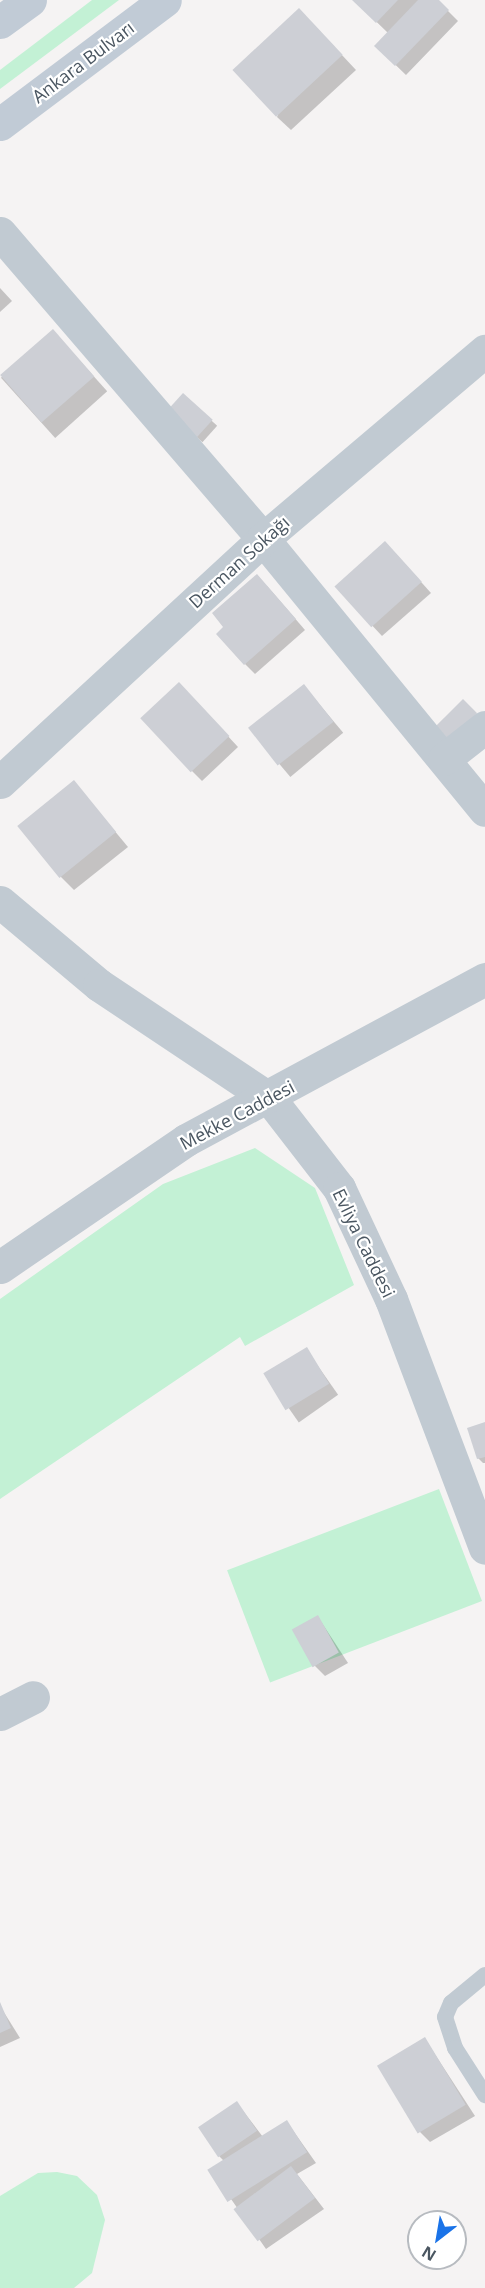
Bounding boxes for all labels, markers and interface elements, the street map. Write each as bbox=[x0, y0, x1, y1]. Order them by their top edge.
street label: Ankara Bulvarı bbox=[28, 17, 138, 107]
street label: Derman Sokağı bbox=[184, 511, 294, 613]
street label: Mekke Caddesi bbox=[176, 1076, 298, 1154]
street label: Evliya Caddesi bbox=[328, 1185, 400, 1301]
north arrow bbox=[407, 2210, 467, 2270]
text: N bbox=[418, 2241, 440, 2266]

